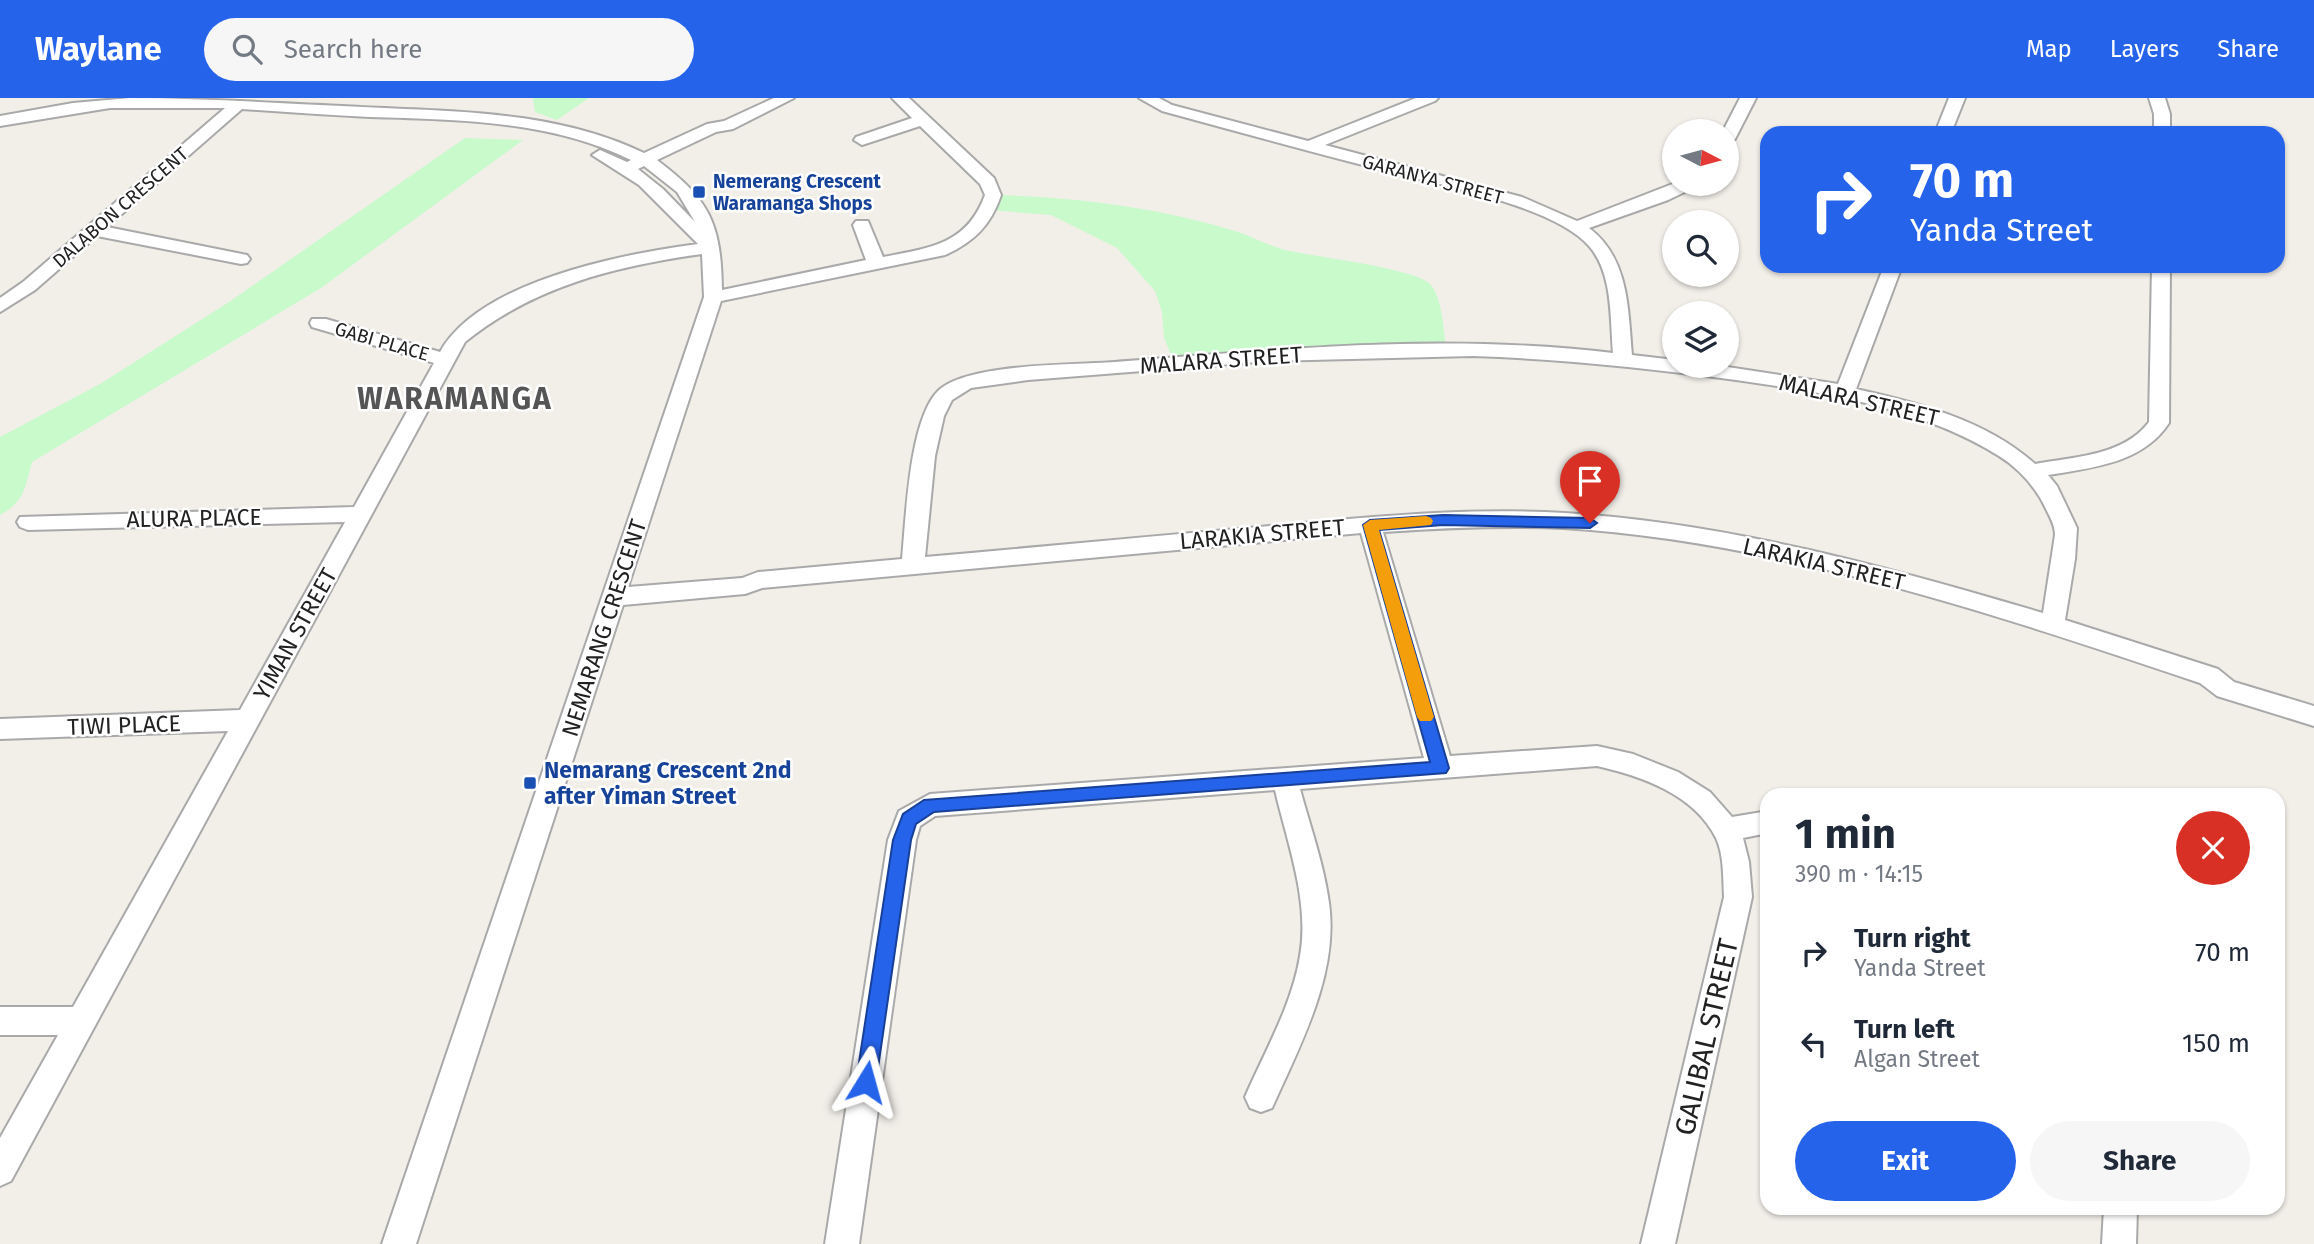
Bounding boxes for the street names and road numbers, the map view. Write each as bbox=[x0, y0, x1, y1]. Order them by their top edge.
street label: DALABON CRESCENT bbox=[48, 142, 193, 273]
street label: GARANYA STREET bbox=[1360, 150, 1506, 209]
street label: GABI PLACE bbox=[332, 317, 432, 366]
street label: MALARA STREET bbox=[1139, 340, 1304, 380]
street label: MALARA STREET bbox=[1776, 368, 1942, 432]
street label: ALURA PLACE bbox=[126, 503, 262, 533]
street label: LARAKIA STREET bbox=[1178, 513, 1346, 555]
street label: NEMARANG CRESCENT bbox=[556, 516, 652, 740]
street label: LARAKIA STREET bbox=[1740, 532, 1908, 596]
street label: YIMAN STREET bbox=[247, 563, 343, 705]
street label: TIWI PLACE bbox=[67, 709, 181, 741]
street label: GALIBAL STREET bbox=[1668, 935, 1745, 1139]

